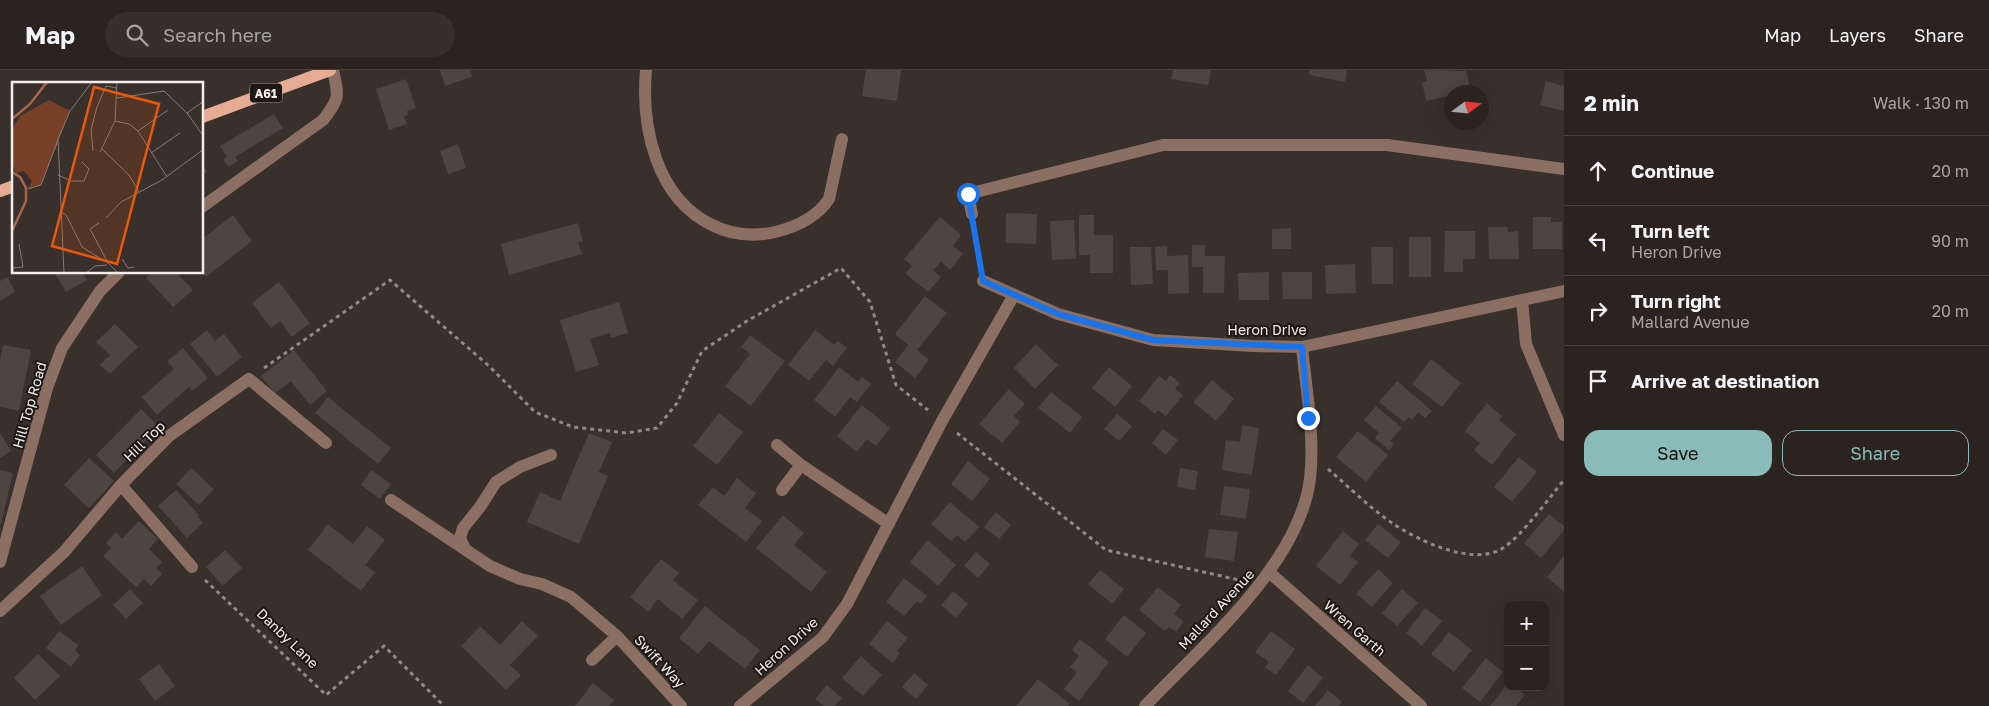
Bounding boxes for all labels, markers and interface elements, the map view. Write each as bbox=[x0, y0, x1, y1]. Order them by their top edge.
search box bbox=[105, 12, 455, 57]
text: Map bbox=[25, 20, 75, 49]
icon: search bbox=[123, 21, 151, 49]
text: Search here bbox=[163, 23, 272, 46]
text: Map bbox=[1764, 24, 1801, 46]
text: Layers bbox=[1829, 24, 1886, 46]
text: Share bbox=[1914, 24, 1964, 46]
inset map bbox=[12, 82, 204, 274]
road number: A61 bbox=[250, 83, 282, 102]
north arrow bbox=[1444, 85, 1489, 130]
text: 2 min bbox=[1584, 90, 1639, 116]
text: Walk · 130 m bbox=[1873, 93, 1969, 113]
icon: ahead bbox=[1584, 157, 1612, 185]
text: Continue bbox=[1631, 159, 1714, 182]
text: 20 m bbox=[1932, 161, 1969, 181]
route start bbox=[957, 183, 980, 206]
text: Turn left bbox=[1631, 219, 1710, 242]
icon: left bbox=[1584, 227, 1612, 255]
text: 90 m bbox=[1931, 231, 1969, 251]
text: Heron Drive bbox=[1631, 242, 1722, 262]
text: Turn right bbox=[1631, 289, 1721, 312]
icon: right bbox=[1584, 297, 1612, 325]
text: 20 m bbox=[1932, 301, 1969, 321]
text: Mallard Avenue bbox=[1631, 312, 1749, 332]
street label: Heron Drive bbox=[1227, 321, 1307, 338]
street label: Hill Top Road bbox=[9, 360, 49, 450]
icon: arrive bbox=[1584, 367, 1612, 395]
text: Arrive at destination bbox=[1631, 369, 1819, 392]
route end bbox=[1297, 407, 1320, 430]
street label: Hill Top bbox=[120, 417, 168, 465]
button: Save bbox=[1584, 430, 1772, 476]
button: Share bbox=[1782, 430, 1969, 476]
street label: Mallard Avenue bbox=[1174, 565, 1258, 653]
street label: Wren Garth bbox=[1321, 597, 1389, 659]
map controls bbox=[1504, 601, 1549, 691]
button: + bbox=[1504, 601, 1549, 646]
street label: Danby Lane bbox=[254, 605, 322, 671]
street label: Heron Drive bbox=[751, 613, 821, 679]
street label: Swift Way bbox=[631, 631, 689, 691]
button: − bbox=[1504, 646, 1549, 691]

